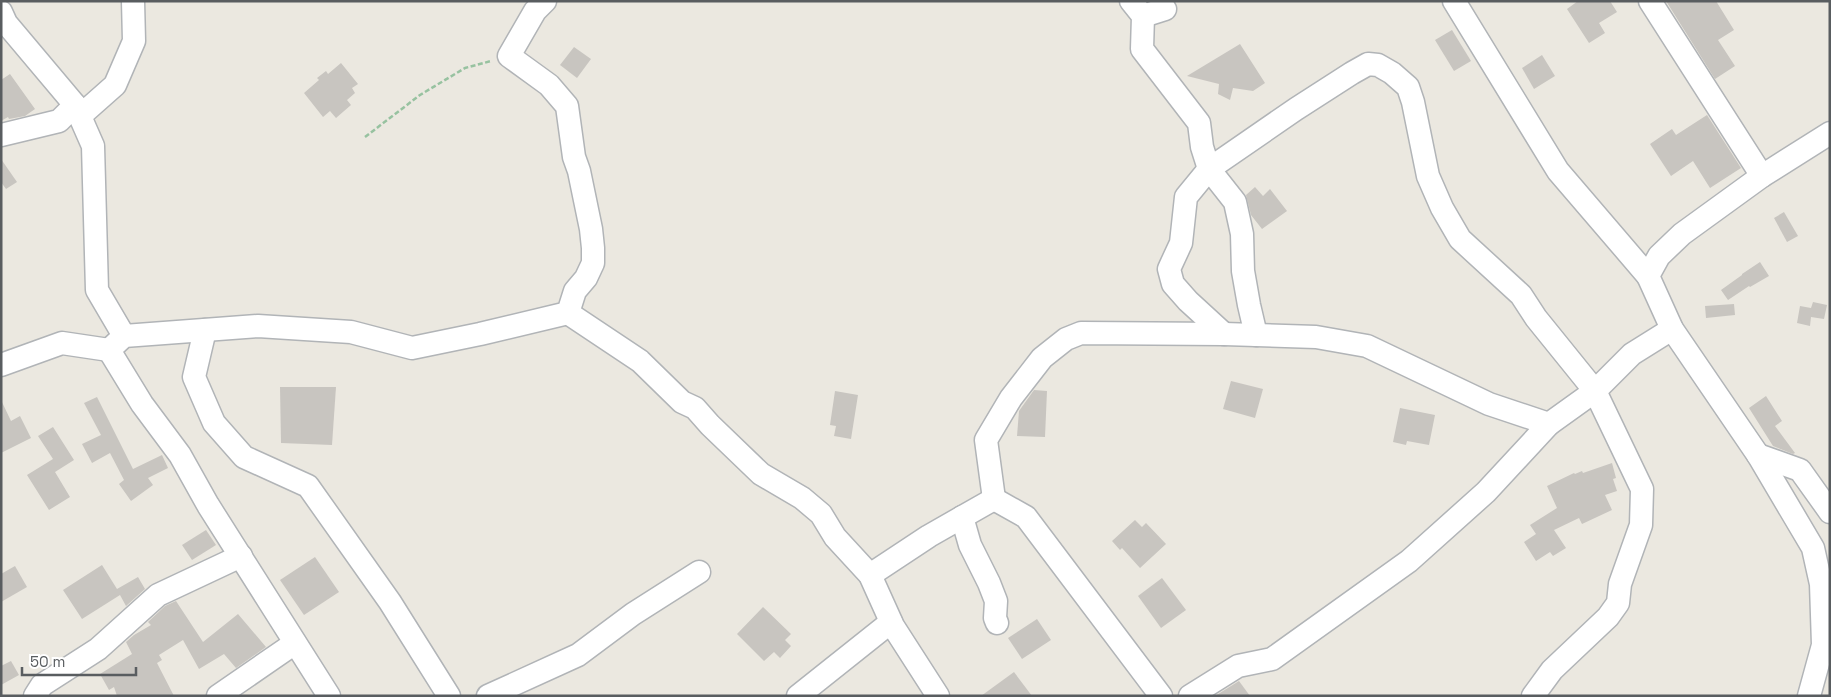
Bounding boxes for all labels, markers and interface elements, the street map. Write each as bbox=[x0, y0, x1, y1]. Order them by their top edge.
scale bar bbox=[22, 644, 136, 676]
text: 50 m bbox=[30, 652, 65, 671]

